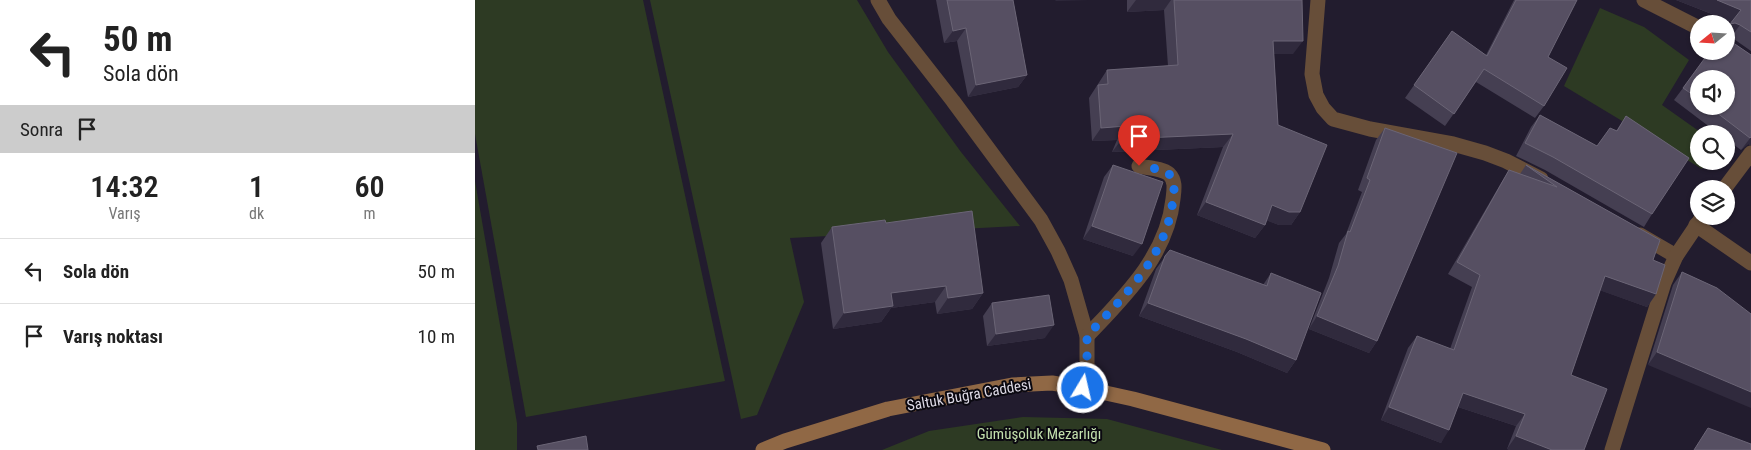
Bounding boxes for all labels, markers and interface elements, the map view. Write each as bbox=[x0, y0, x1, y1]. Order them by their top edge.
north arrow bbox=[1690, 15, 1735, 60]
map controls bbox=[1690, 15, 1735, 225]
text: 50 m bbox=[103, 19, 172, 60]
icon: left bbox=[20, 20, 85, 85]
text: Sola dön bbox=[103, 61, 179, 86]
button: sound bbox=[1690, 70, 1735, 115]
icon: arrive bbox=[73, 115, 101, 143]
pin bbox=[1118, 115, 1160, 166]
text: Sonra bbox=[20, 118, 63, 141]
icon: arrive bbox=[1125, 122, 1153, 150]
button: search bbox=[1690, 125, 1735, 170]
text: 14:32 bbox=[90, 169, 159, 204]
text: 1 bbox=[249, 169, 264, 204]
text: 60 bbox=[354, 169, 385, 204]
button: layers bbox=[1690, 180, 1735, 225]
text: Varış bbox=[108, 204, 141, 223]
text: dk bbox=[249, 204, 264, 223]
text: m bbox=[364, 204, 376, 223]
icon: left bbox=[20, 257, 48, 285]
text: Sola dön bbox=[63, 260, 129, 283]
text: 50 m bbox=[418, 260, 455, 283]
icon: arrive bbox=[20, 322, 48, 350]
text: Varış noktası bbox=[63, 325, 163, 348]
text: 10 m bbox=[418, 325, 455, 348]
position arrow bbox=[1056, 361, 1108, 413]
street label: Saltuk Buğra Caddesi bbox=[905, 375, 1033, 415]
park label: Gümüşoluk Mezarlığı bbox=[977, 425, 1101, 443]

